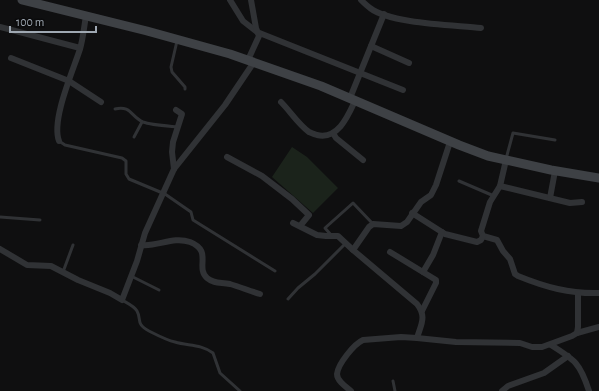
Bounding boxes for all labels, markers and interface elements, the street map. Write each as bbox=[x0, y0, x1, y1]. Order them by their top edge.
scale bar bbox=[10, 8, 96, 34]
text: 100 m bbox=[16, 16, 44, 28]

